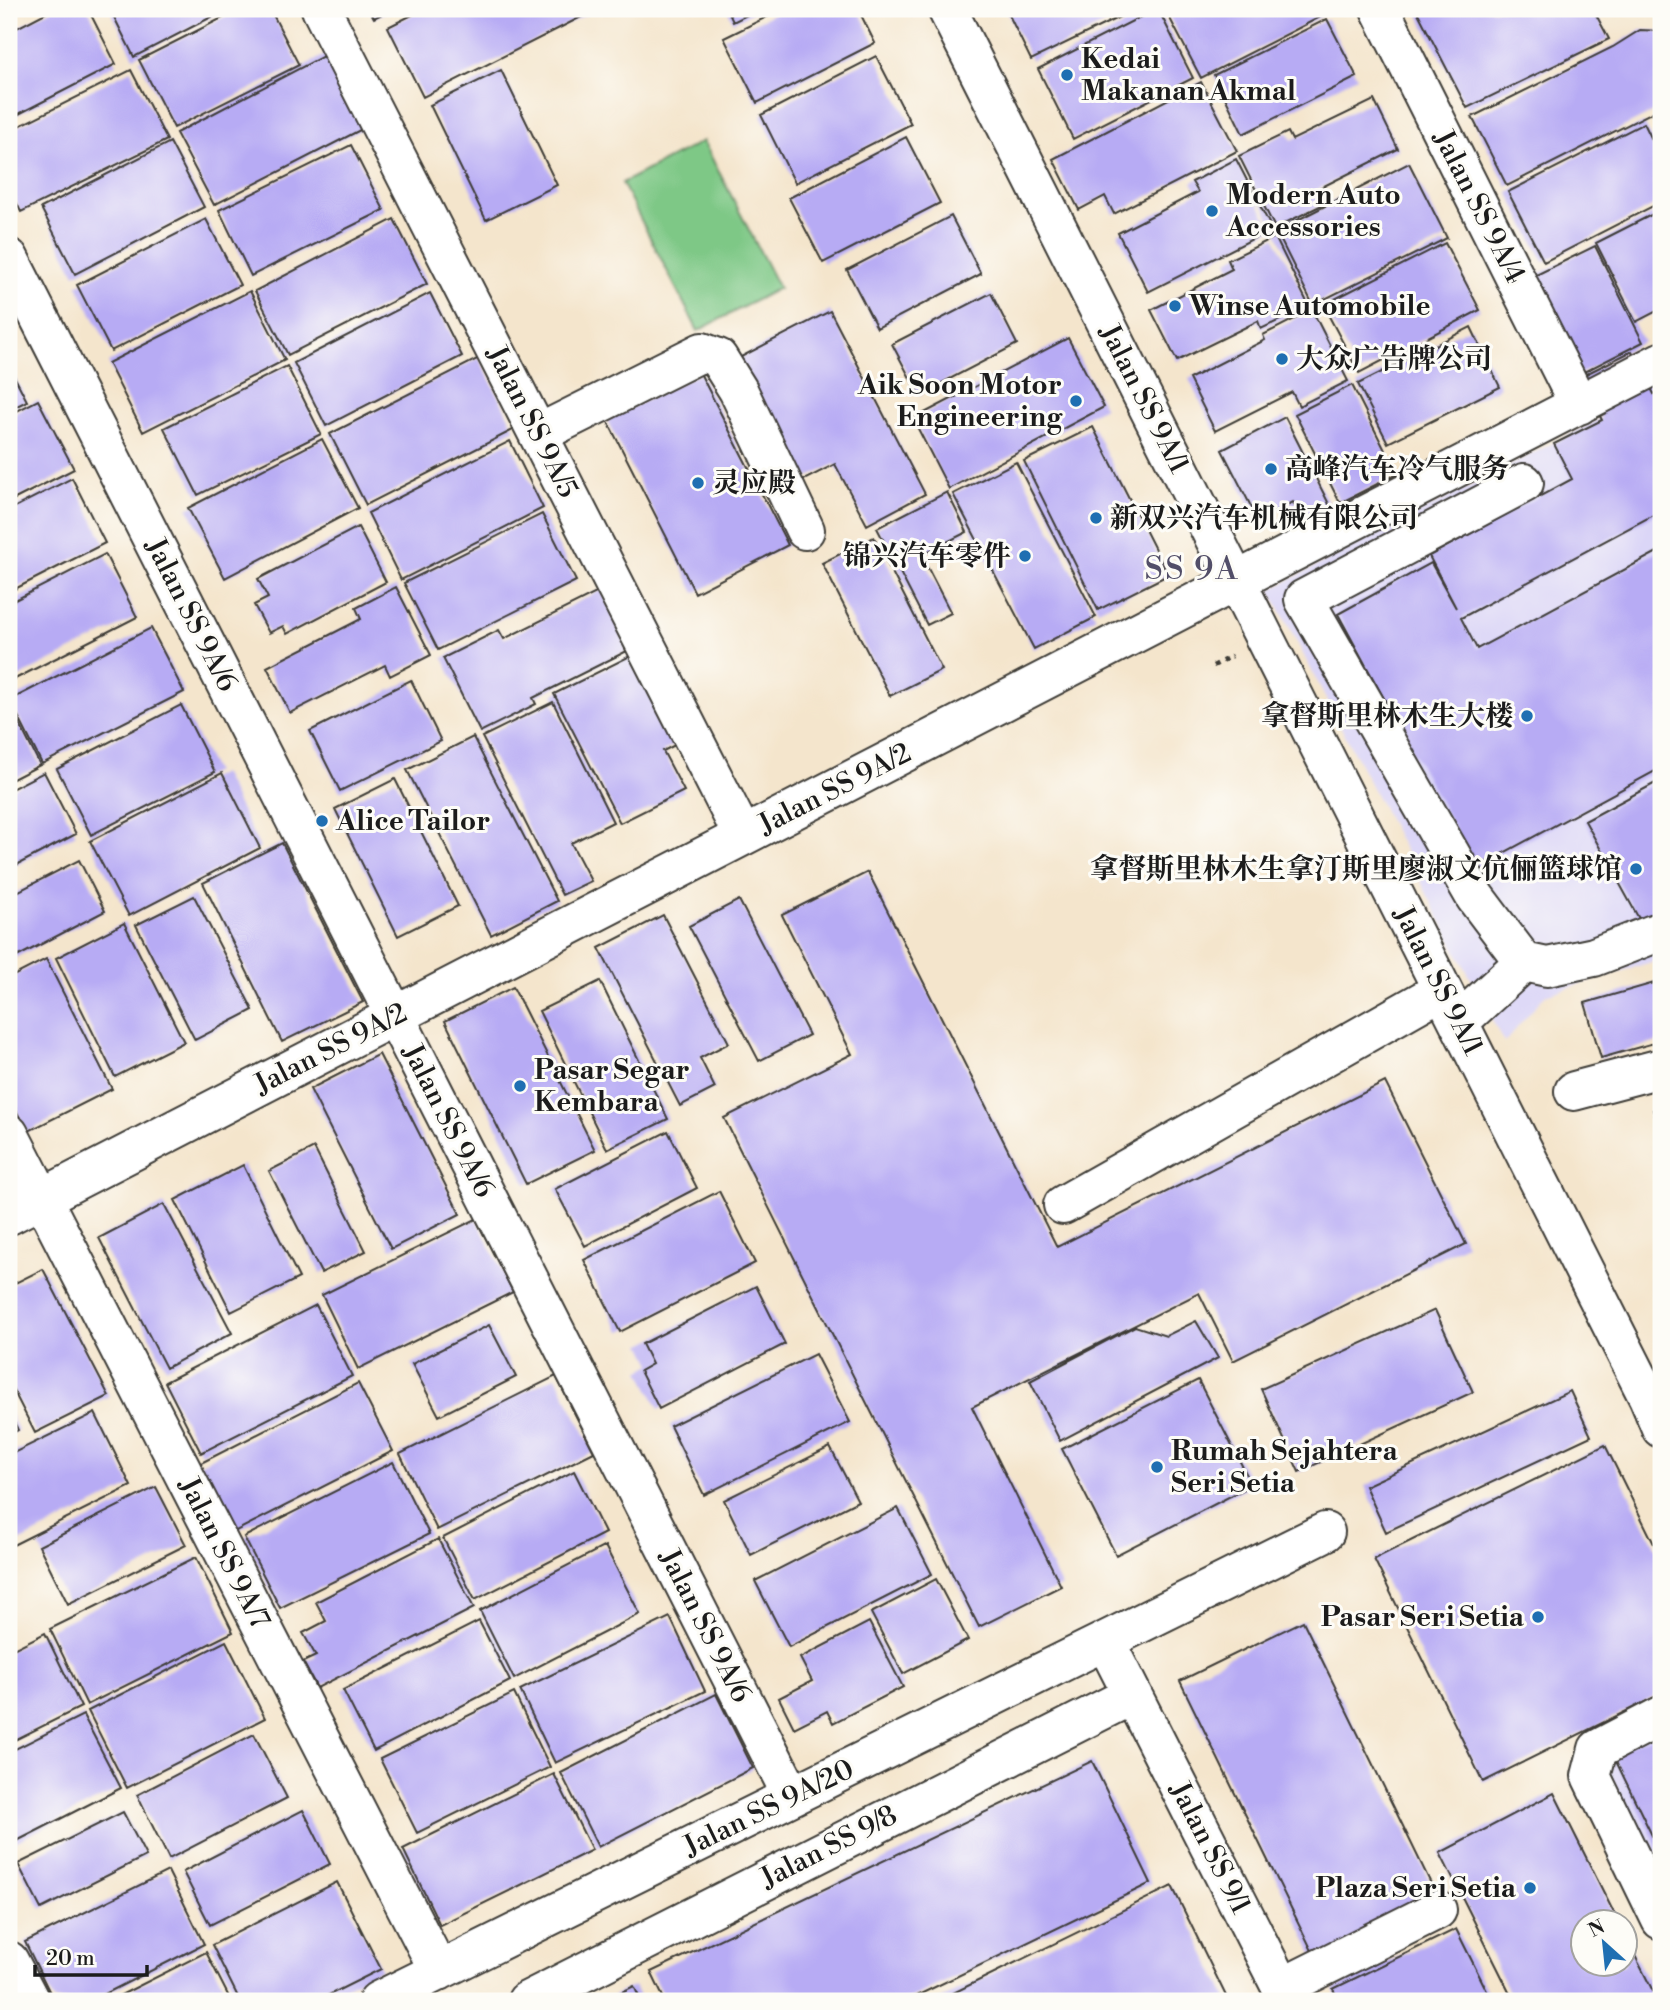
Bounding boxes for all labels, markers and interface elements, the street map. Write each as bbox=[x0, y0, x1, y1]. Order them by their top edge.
place label: Kedai Makanan Akmal bbox=[1081, 42, 1296, 109]
marker: Kedai Makanan Akmal bbox=[1059, 67, 1075, 83]
street label: Jalan SS 9A/4 bbox=[1425, 124, 1533, 289]
place label: Modern Auto Accessories bbox=[1225, 178, 1401, 245]
marker: Modern Auto Accessories bbox=[1204, 203, 1220, 219]
place label: Winse Automobile bbox=[1188, 289, 1431, 324]
marker: Winse Automobile bbox=[1167, 298, 1183, 314]
street label: Jalan SS 9A/1 bbox=[1091, 318, 1197, 479]
street label: Jalan SS 9A/5 bbox=[478, 339, 585, 504]
place label: 大众广告牌公司 bbox=[1296, 342, 1492, 377]
marker: 大众广告牌公司 bbox=[1274, 351, 1290, 367]
place label: Aik Soon Motor Engineering bbox=[857, 368, 1063, 435]
marker: Aik Soon Motor Engineering bbox=[1068, 393, 1084, 409]
place label: 高峰汽车冷气服务 bbox=[1285, 452, 1509, 487]
marker: 高峰汽车冷气服务 bbox=[1263, 461, 1279, 477]
place label: 灵应殿 bbox=[712, 466, 796, 501]
marker: 灵应殿 bbox=[690, 475, 706, 491]
place label: 新双兴汽车机械有限公司 bbox=[1110, 501, 1418, 536]
marker: 新双兴汽车机械有限公司 bbox=[1088, 510, 1104, 526]
street label: Jalan SS 9A/6 bbox=[137, 532, 245, 698]
place label: 锦兴汽车零件 bbox=[843, 539, 1011, 574]
marker: 锦兴汽车零件 bbox=[1017, 548, 1033, 564]
district label: SS 9A bbox=[1145, 549, 1239, 589]
place label: 拿督斯里林木生大楼 bbox=[1261, 699, 1513, 734]
marker: 拿督斯里林木生大楼 bbox=[1519, 708, 1535, 724]
street label: Jalan SS 9A/2 bbox=[752, 736, 917, 843]
place label: Alice Tailor bbox=[335, 804, 490, 839]
marker: Alice Tailor bbox=[314, 813, 330, 829]
place label: 拿督斯里林木生拿汀斯里廖淑文伉俪篮球馆 bbox=[1090, 852, 1622, 887]
marker: 拿督斯里林木生拿汀斯里廖淑文伉俪篮球馆 bbox=[1628, 861, 1644, 877]
street label: Jalan SS 9A/1 bbox=[1385, 900, 1491, 1061]
street label: Jalan SS 9A/2 bbox=[248, 996, 413, 1103]
street label: Jalan SS 9A/6 bbox=[394, 1038, 502, 1204]
place label: Pasar Segar Kembara bbox=[534, 1053, 690, 1120]
marker: Pasar Segar Kembara bbox=[512, 1078, 528, 1094]
place label: Rumah Sejahtera Seri Setia bbox=[1171, 1434, 1399, 1501]
marker: Rumah Sejahtera Seri Setia bbox=[1149, 1459, 1165, 1475]
street label: Jalan SS 9A/7 bbox=[171, 1471, 277, 1634]
street label: Jalan SS 9A/6 bbox=[651, 1543, 759, 1709]
place label: Pasar Seri Setia bbox=[1321, 1600, 1525, 1635]
marker: Pasar Seri Setia bbox=[1530, 1609, 1546, 1625]
street label: Jalan SS 9A/20 bbox=[677, 1752, 860, 1865]
street label: Jalan SS 9/1 bbox=[1161, 1775, 1258, 1920]
street label: Jalan SS 9/8 bbox=[754, 1798, 903, 1897]
place label: Plaza Seri Setia bbox=[1315, 1871, 1517, 1906]
marker: Plaza Seri Setia bbox=[1522, 1880, 1538, 1896]
north arrow bbox=[1568, 1909, 1638, 1979]
text: N bbox=[1585, 1915, 1609, 1943]
scale bar bbox=[35, 1933, 147, 1977]
text: 20 m bbox=[46, 1946, 95, 1972]

